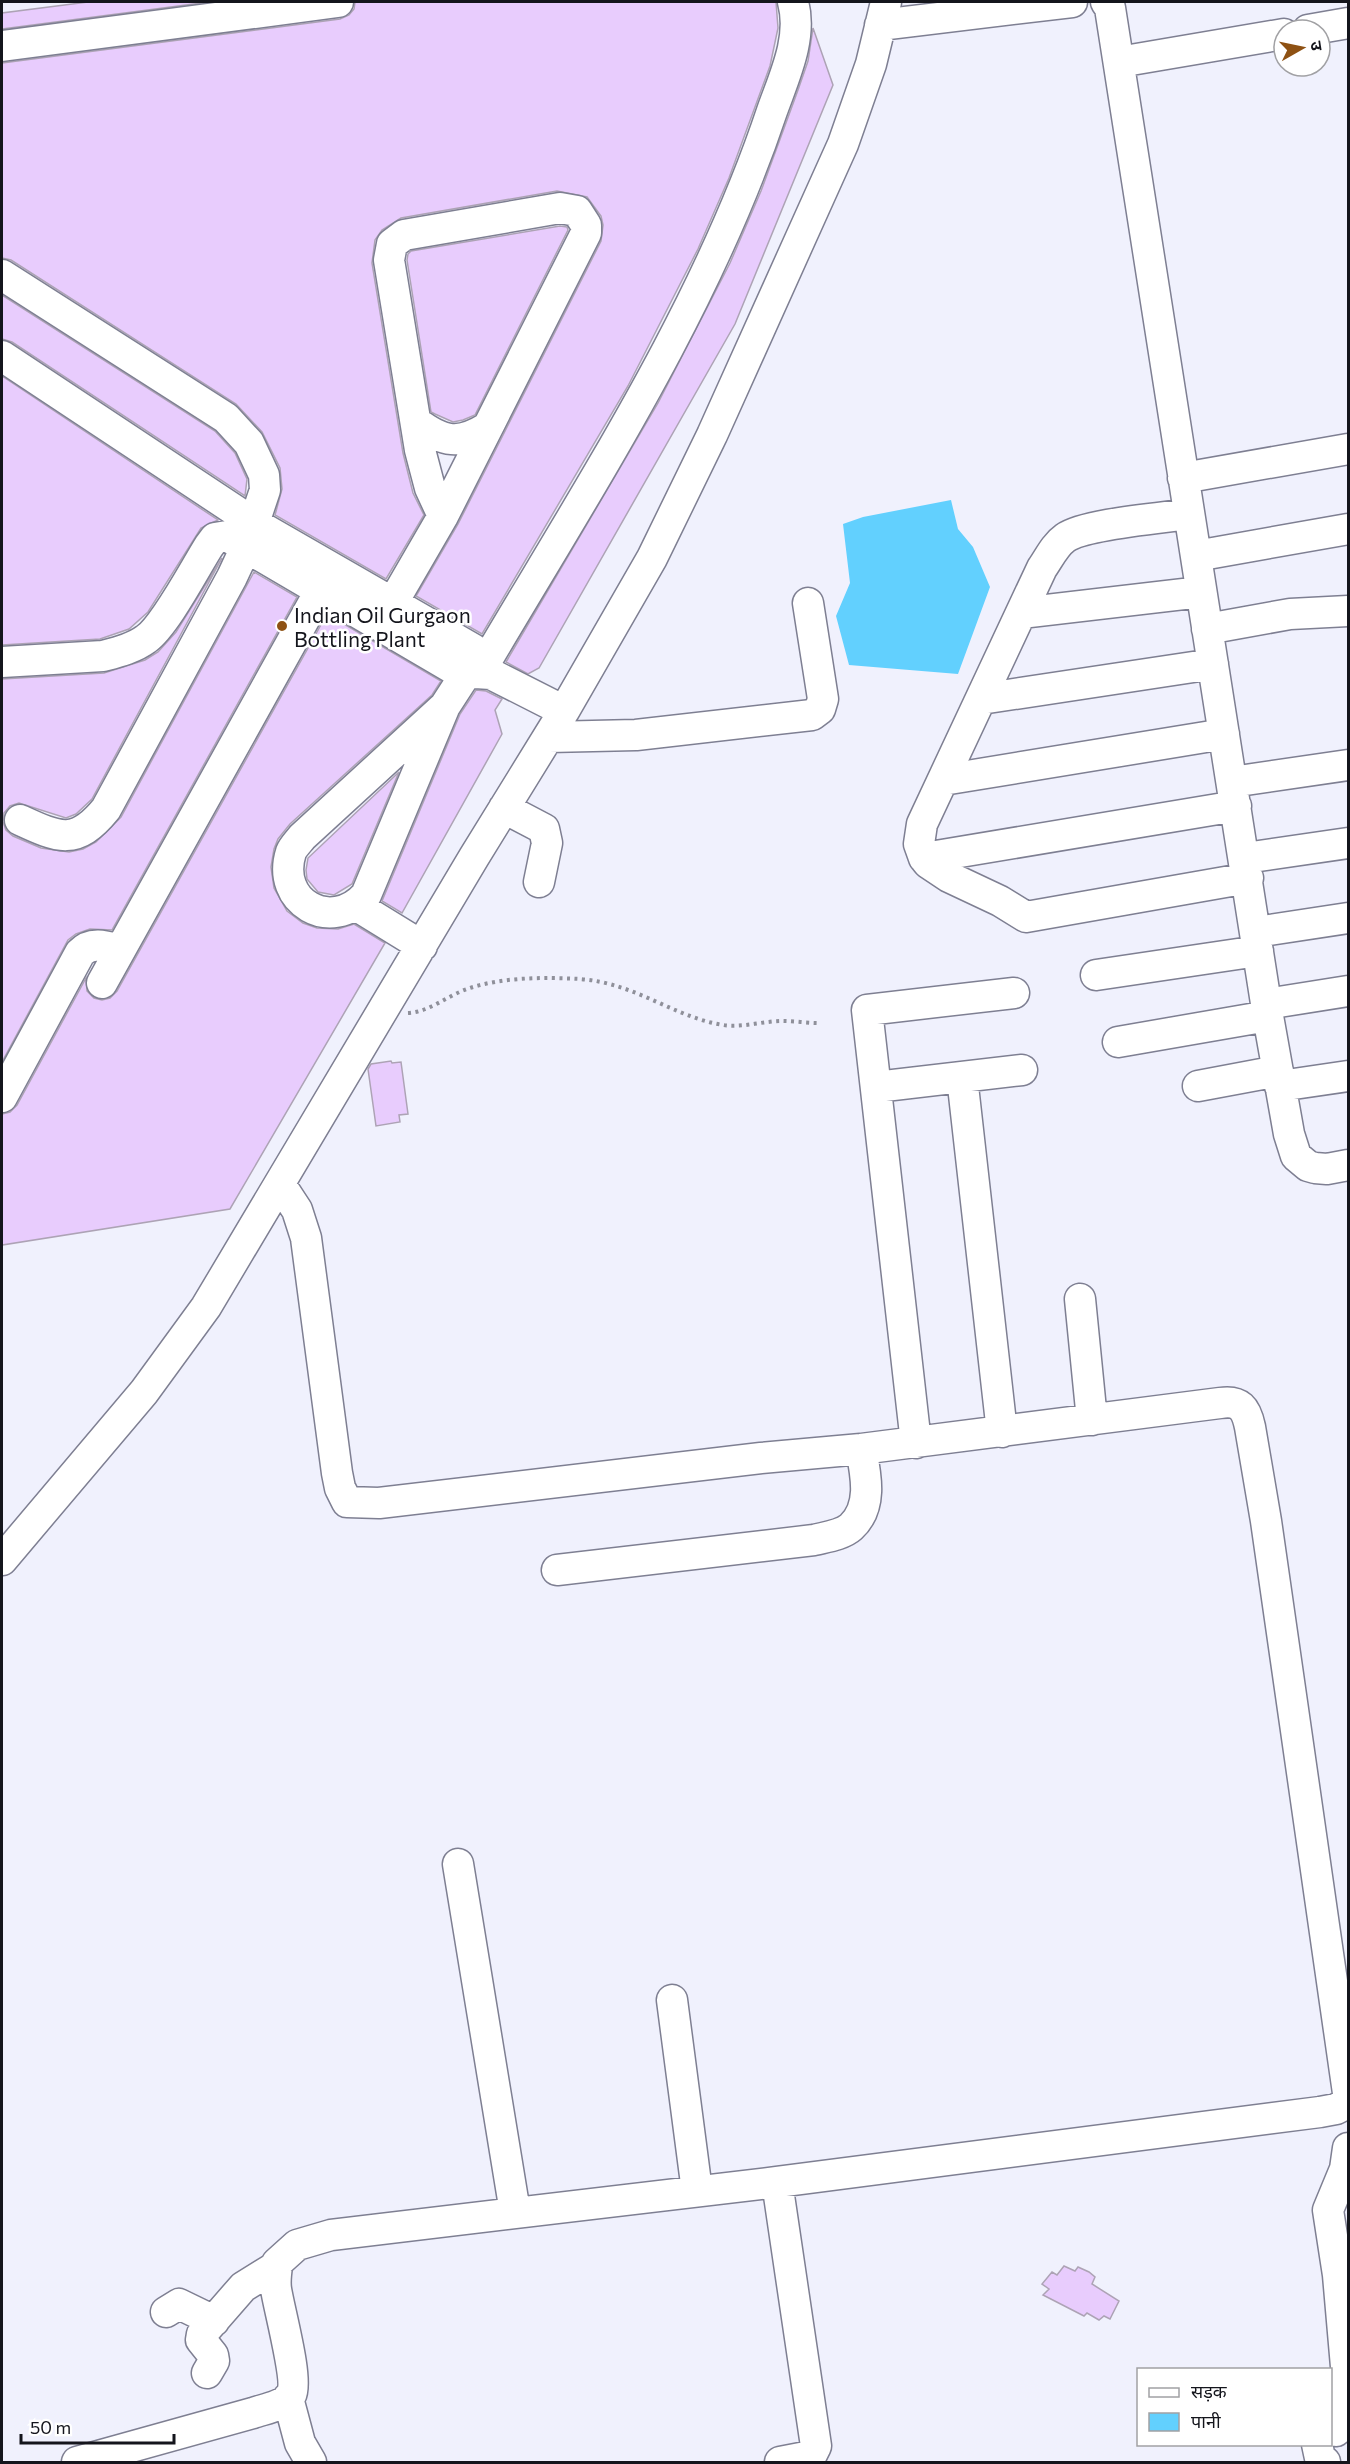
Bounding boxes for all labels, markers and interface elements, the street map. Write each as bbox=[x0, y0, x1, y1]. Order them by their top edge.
north arrow bbox=[1272, 18, 1332, 78]
text: उ bbox=[1307, 39, 1328, 52]
place label: Indian Oil Gurgaon Bottling Plant bbox=[294, 602, 471, 651]
marker: Indian Oil Gurgaon Bottling Plant bbox=[275, 619, 289, 633]
legend bbox=[1137, 2368, 1332, 2446]
text: सड़क bbox=[1191, 2380, 1228, 2402]
scale bar bbox=[21, 2407, 174, 2445]
text: पानी bbox=[1191, 2410, 1221, 2432]
text: 50 m bbox=[30, 2416, 71, 2438]

